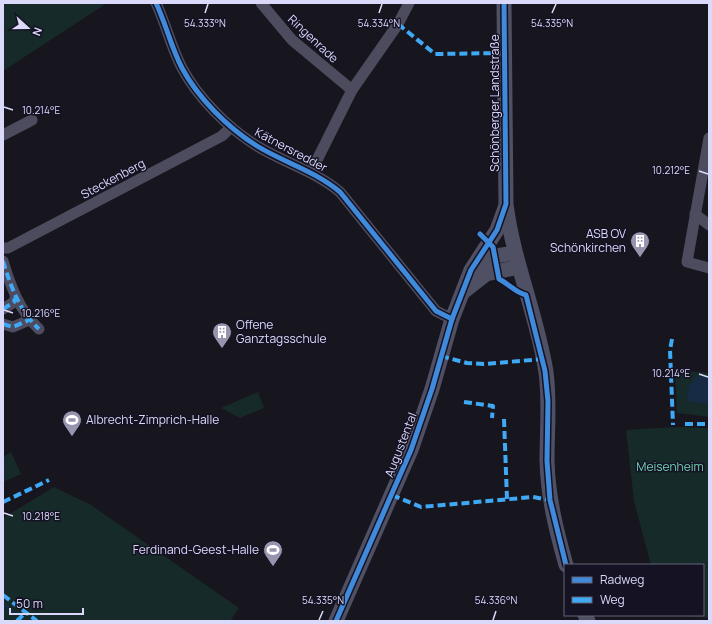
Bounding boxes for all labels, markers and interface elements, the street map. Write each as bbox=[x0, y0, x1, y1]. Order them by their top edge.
north arrow bbox=[8, 8, 48, 48]
street label: Ringenrade bbox=[284, 11, 342, 66]
text: 54.333°N bbox=[184, 16, 226, 30]
text: 54.334°N bbox=[358, 16, 400, 30]
text: 54.335°N bbox=[531, 16, 573, 30]
text: N bbox=[29, 25, 46, 38]
street label: Schönberger Landstraße bbox=[486, 34, 503, 172]
text: 10.214°E bbox=[22, 103, 60, 117]
street label: Kätnersredder bbox=[252, 123, 331, 176]
street label: Steckenberg bbox=[78, 154, 148, 203]
text: 10.212°E bbox=[652, 163, 690, 177]
place label: ASB OV Schönkirchen bbox=[550, 225, 627, 256]
building icon: ASB OV Schönkirchen bbox=[629, 230, 651, 258]
text: 10.216°E bbox=[22, 306, 61, 320]
place label: Offene Ganztagsschule bbox=[236, 316, 327, 347]
building icon: Offene Ganztagsschule bbox=[211, 321, 233, 349]
text: 10.214°E bbox=[652, 366, 690, 380]
sports icon: Albrecht-Zimprich-Halle bbox=[61, 409, 83, 437]
street label: Augustental bbox=[380, 410, 421, 480]
place label: Albrecht-Zimprich-Halle bbox=[86, 411, 219, 428]
park label: Meisenheim bbox=[636, 458, 704, 475]
text: 10.218°E bbox=[22, 509, 60, 523]
sports icon: Ferdinand-Geest-Halle bbox=[262, 539, 284, 567]
place label: Ferdinand-Geest-Halle bbox=[133, 541, 259, 558]
legend bbox=[564, 564, 704, 616]
text: Radweg bbox=[600, 571, 644, 588]
scale bar bbox=[10, 590, 83, 616]
text: Weg bbox=[600, 591, 625, 608]
text: 54.335°N bbox=[302, 593, 344, 607]
text: 54.336°N bbox=[475, 593, 517, 607]
text: 50 m bbox=[16, 595, 43, 612]

